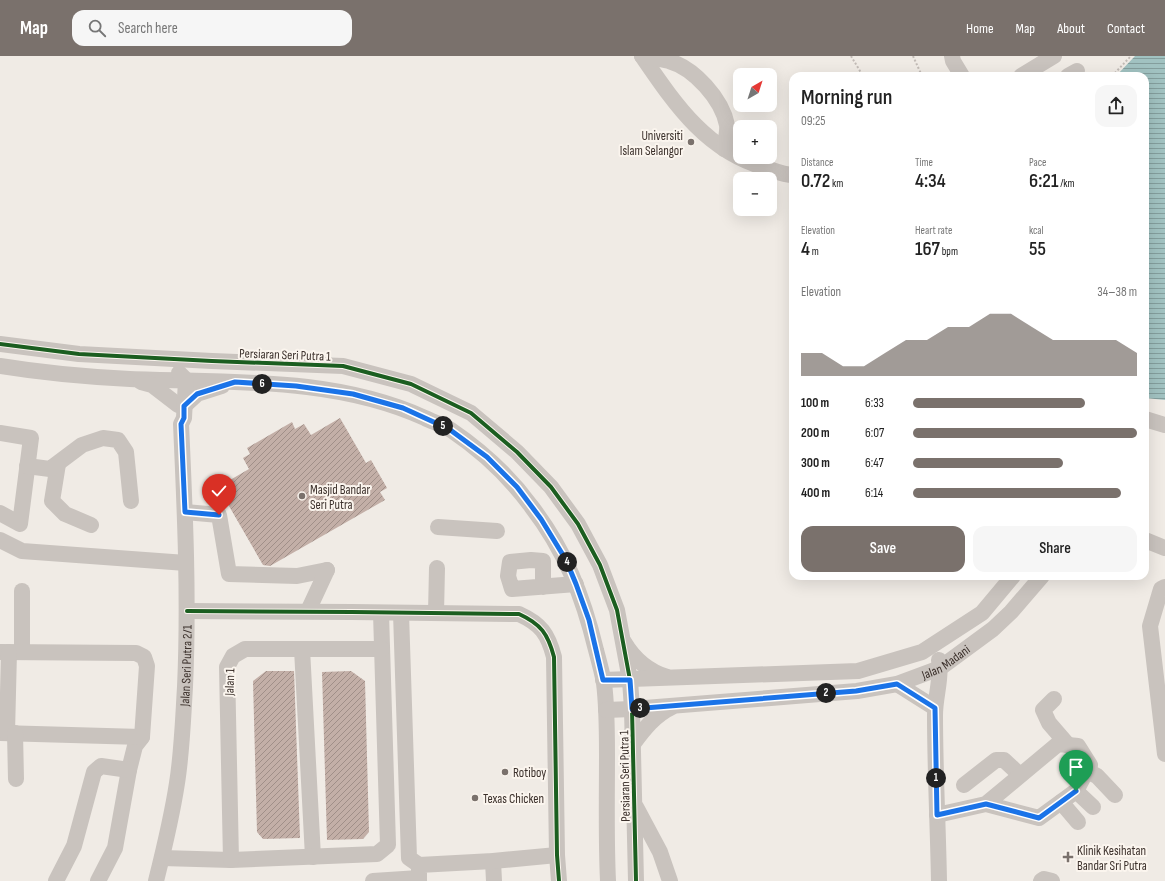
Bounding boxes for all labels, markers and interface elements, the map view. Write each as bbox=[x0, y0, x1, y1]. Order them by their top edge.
search box bbox=[72, 10, 352, 46]
text: Map bbox=[20, 17, 48, 40]
icon: search bbox=[86, 17, 108, 39]
text: Search here bbox=[118, 19, 178, 38]
text: Home bbox=[966, 20, 994, 37]
text: Map bbox=[1016, 20, 1035, 37]
text: About bbox=[1057, 20, 1085, 37]
text: Contact bbox=[1107, 20, 1145, 37]
north arrow bbox=[733, 68, 777, 112]
map controls bbox=[733, 68, 777, 216]
text: Morning run bbox=[801, 84, 892, 111]
button: share bbox=[1095, 85, 1137, 127]
text: 09:25 bbox=[801, 113, 826, 129]
button: + bbox=[733, 120, 777, 164]
place label: Universiti Islam Selangor bbox=[620, 128, 683, 159]
marker: Universiti Islam Selangor bbox=[686, 137, 696, 147]
text: Distance bbox=[801, 156, 833, 169]
text: Time bbox=[915, 156, 933, 169]
text: Pace bbox=[1029, 156, 1047, 169]
text: 0.72 bbox=[801, 169, 830, 193]
text: 4:34 bbox=[915, 169, 946, 193]
text: 6:21 bbox=[1029, 169, 1058, 193]
button: − bbox=[733, 172, 777, 216]
text: km bbox=[830, 177, 843, 190]
text: /km bbox=[1058, 177, 1074, 190]
text: Elevation bbox=[801, 224, 835, 237]
text: Heart rate bbox=[915, 224, 953, 237]
text: kcal bbox=[1029, 224, 1044, 237]
text: 4 bbox=[801, 237, 810, 261]
text: 167 bbox=[915, 237, 940, 261]
text: 55 bbox=[1029, 237, 1046, 261]
text: m bbox=[810, 245, 819, 258]
text: bpm bbox=[940, 245, 958, 258]
text: Elevation bbox=[801, 284, 841, 300]
text: 34–38 m bbox=[1097, 284, 1137, 300]
street label: Persiaran Seri Putra 1 bbox=[239, 345, 331, 365]
pin: 6 bbox=[252, 374, 272, 394]
text: 6 bbox=[259, 377, 265, 390]
text: 100 m bbox=[801, 395, 829, 411]
text: 6:33 bbox=[865, 395, 884, 411]
pin: 5 bbox=[433, 416, 453, 436]
text: 5 bbox=[441, 419, 445, 432]
text: 200 m bbox=[801, 425, 830, 441]
text: 6:07 bbox=[865, 425, 884, 441]
text: 300 m bbox=[801, 455, 830, 471]
text: 6:47 bbox=[865, 455, 884, 471]
pin bbox=[202, 474, 236, 515]
icon: check bbox=[208, 480, 230, 502]
place label: Masjid Bandar Seri Putra bbox=[310, 482, 370, 513]
text: 400 m bbox=[801, 485, 830, 501]
text: 6:14 bbox=[865, 485, 883, 501]
marker: Masjid Bandar Seri Putra bbox=[297, 491, 307, 501]
button: Save bbox=[801, 526, 965, 572]
button: Share bbox=[973, 526, 1137, 572]
pin: 4 bbox=[557, 552, 577, 572]
text: 4 bbox=[564, 555, 570, 568]
street label: Jalan Seri Putra 2/1 bbox=[177, 624, 196, 708]
street label: Jalan Madani bbox=[919, 642, 973, 683]
street label: Jalan 1 bbox=[221, 668, 238, 697]
pin: 2 bbox=[816, 683, 836, 703]
text: 2 bbox=[824, 686, 828, 699]
pin: 3 bbox=[630, 698, 650, 718]
text: 3 bbox=[638, 701, 642, 714]
street label: Persiaran Seri Putra 1 bbox=[616, 730, 634, 822]
pin bbox=[1059, 750, 1093, 791]
icon: arrive bbox=[1065, 756, 1087, 778]
place label: Rotiboy bbox=[513, 765, 546, 781]
marker: Rotiboy bbox=[500, 767, 510, 777]
pin: 1 bbox=[926, 768, 946, 788]
text: 1 bbox=[934, 771, 938, 784]
place label: Texas Chicken bbox=[483, 791, 544, 807]
marker: Texas Chicken bbox=[470, 793, 480, 803]
place label: Klinik Kesihatan Bandar Sri Putra bbox=[1077, 843, 1147, 874]
marker: Klinik Kesihatan Bandar Sri Putra bbox=[1062, 851, 1074, 863]

